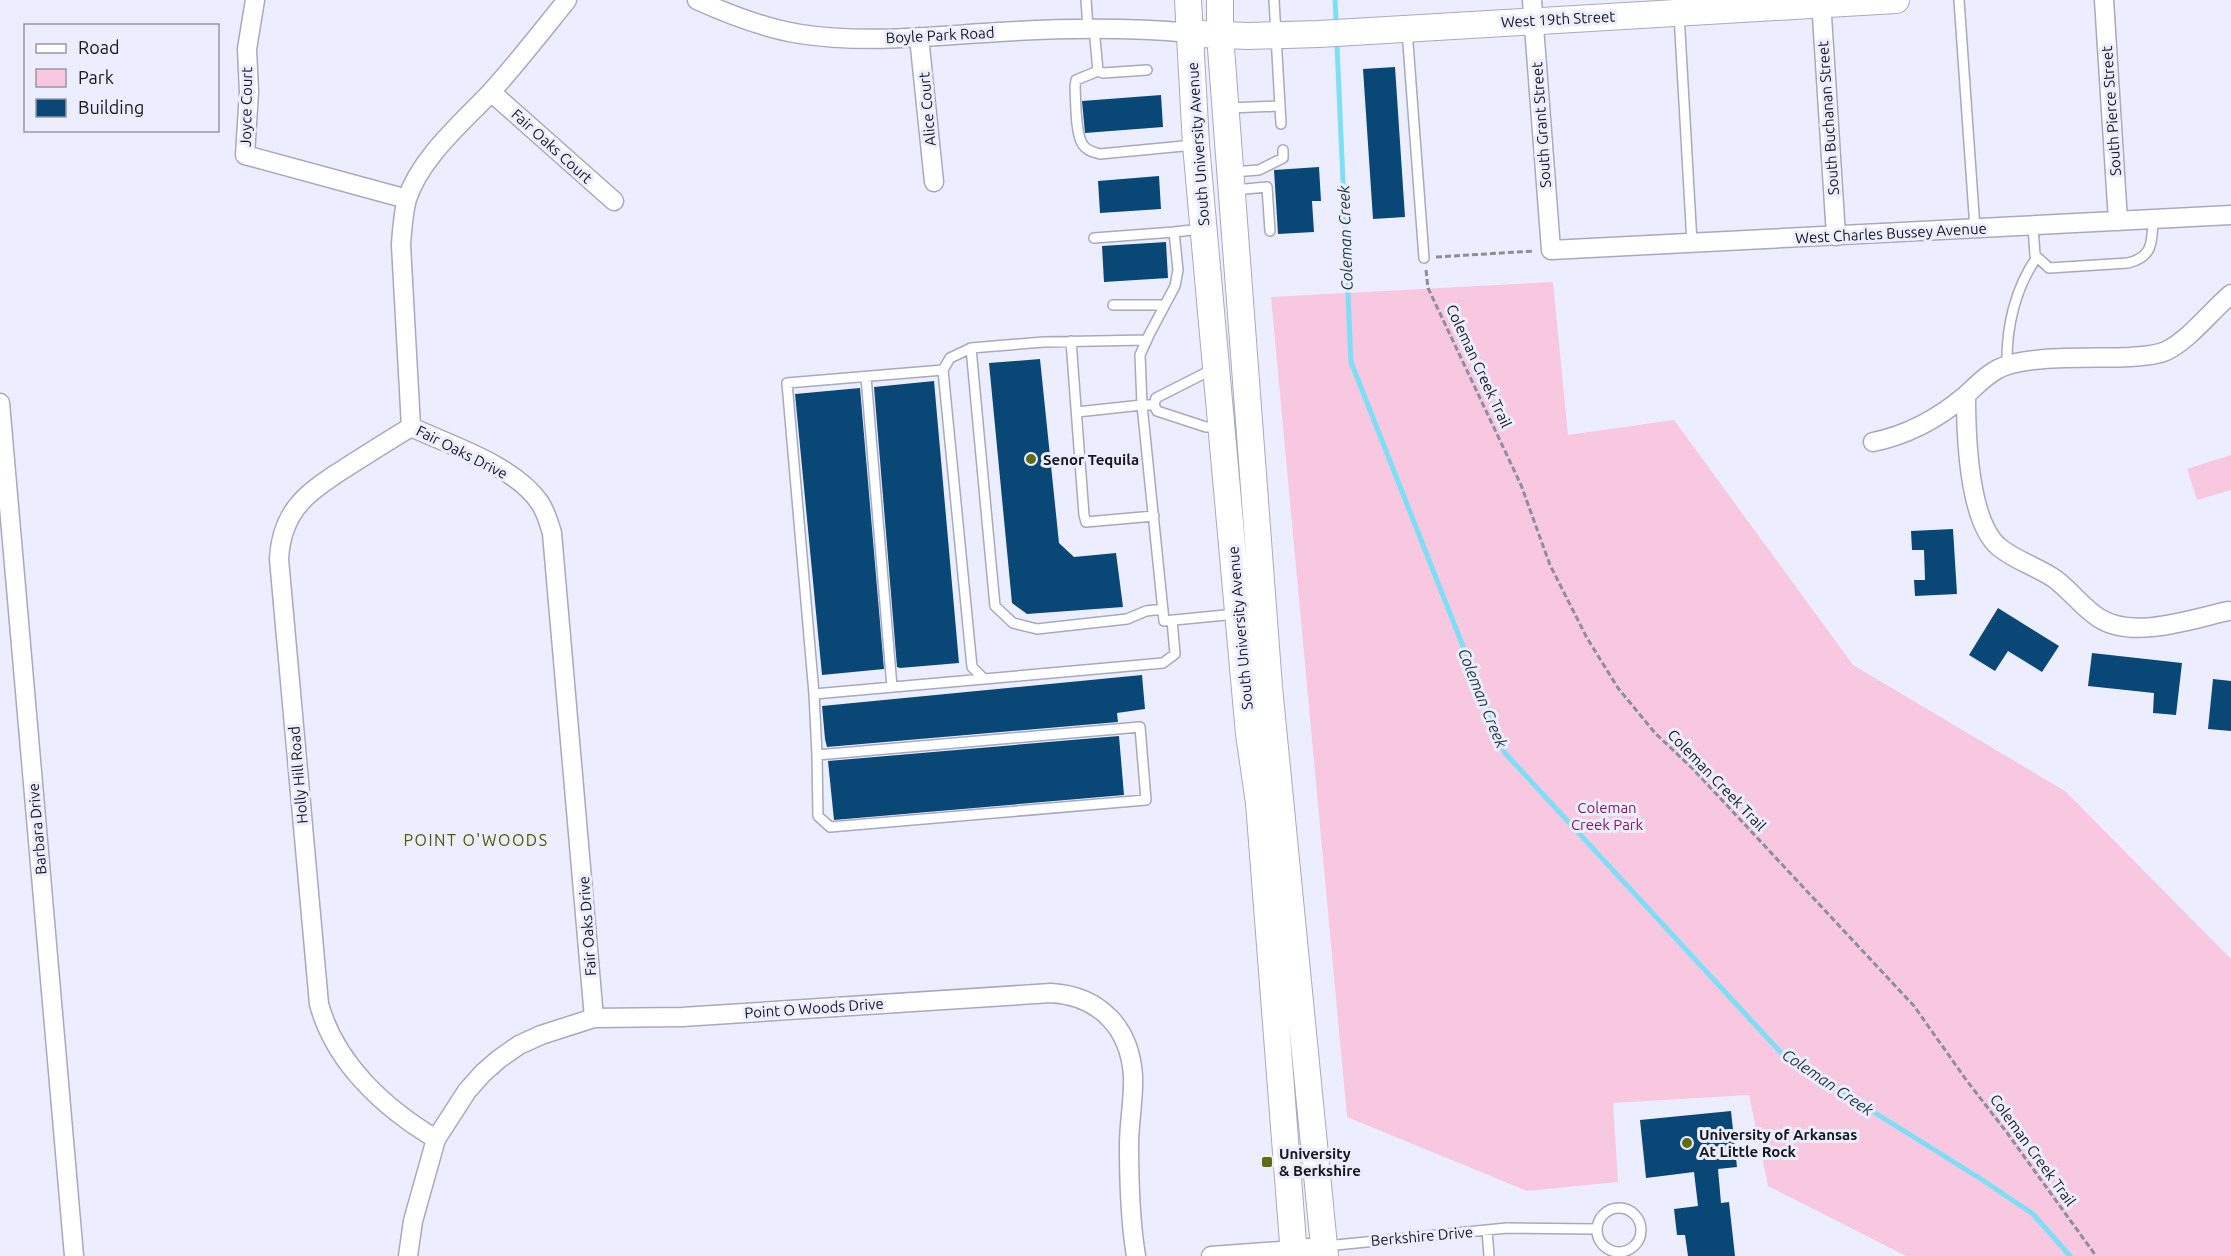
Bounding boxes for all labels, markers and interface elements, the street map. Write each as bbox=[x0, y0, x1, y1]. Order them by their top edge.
street label: West 19th Street bbox=[1500, 8, 1616, 30]
legend bbox=[24, 24, 219, 132]
street label: Boyle Park Road bbox=[885, 24, 995, 46]
text: Road bbox=[78, 37, 120, 57]
street label: South Buchanan Street bbox=[1814, 40, 1842, 196]
street label: South Pierce Street bbox=[2098, 45, 2124, 177]
street label: South Grant Street bbox=[1528, 61, 1554, 189]
street label: South University Avenue bbox=[1184, 62, 1212, 226]
text: Park bbox=[78, 67, 114, 87]
street label: Joyce Court bbox=[237, 67, 255, 147]
street label: Alice Court bbox=[915, 71, 939, 147]
text: Building bbox=[78, 97, 144, 117]
street label: Fair Oaks Court bbox=[508, 105, 596, 187]
water label: Coleman Creek bbox=[1334, 184, 1356, 291]
street label: West Charles Bussey Avenue bbox=[1795, 219, 1987, 247]
street label: Coleman Creek Trail bbox=[1443, 302, 1515, 430]
street label: Fair Oaks Drive bbox=[414, 422, 510, 482]
place label: Senor Tequila bbox=[1043, 451, 1139, 468]
marker: Senor Tequila bbox=[1024, 452, 1038, 466]
street label: South University Avenue bbox=[1224, 546, 1256, 710]
water label: Coleman Creek bbox=[1455, 646, 1511, 751]
street label: Holly Hill Road bbox=[285, 726, 311, 824]
street label: Coleman Creek Trail bbox=[1664, 726, 1770, 834]
street label: Barbara Drive bbox=[25, 783, 49, 875]
park label: Coleman Creek Park bbox=[1571, 799, 1644, 833]
district label: POINT O'WOODS bbox=[403, 831, 549, 849]
street label: Fair Oaks Drive bbox=[575, 875, 599, 977]
street label: Point O Woods Drive bbox=[744, 995, 884, 1021]
water label: Coleman Creek bbox=[1779, 1045, 1877, 1119]
street label: Coleman Creek Trail bbox=[1987, 1091, 2079, 1209]
place label: University of Arkansas At Little Rock bbox=[1699, 1126, 1857, 1160]
marker: University of Arkansas At Little Rock bbox=[1680, 1136, 1694, 1150]
place label: University & Berkshire bbox=[1279, 1145, 1361, 1179]
marker: University & Berkshire bbox=[1260, 1155, 1274, 1169]
street label: Berkshire Drive bbox=[1370, 1223, 1474, 1249]

